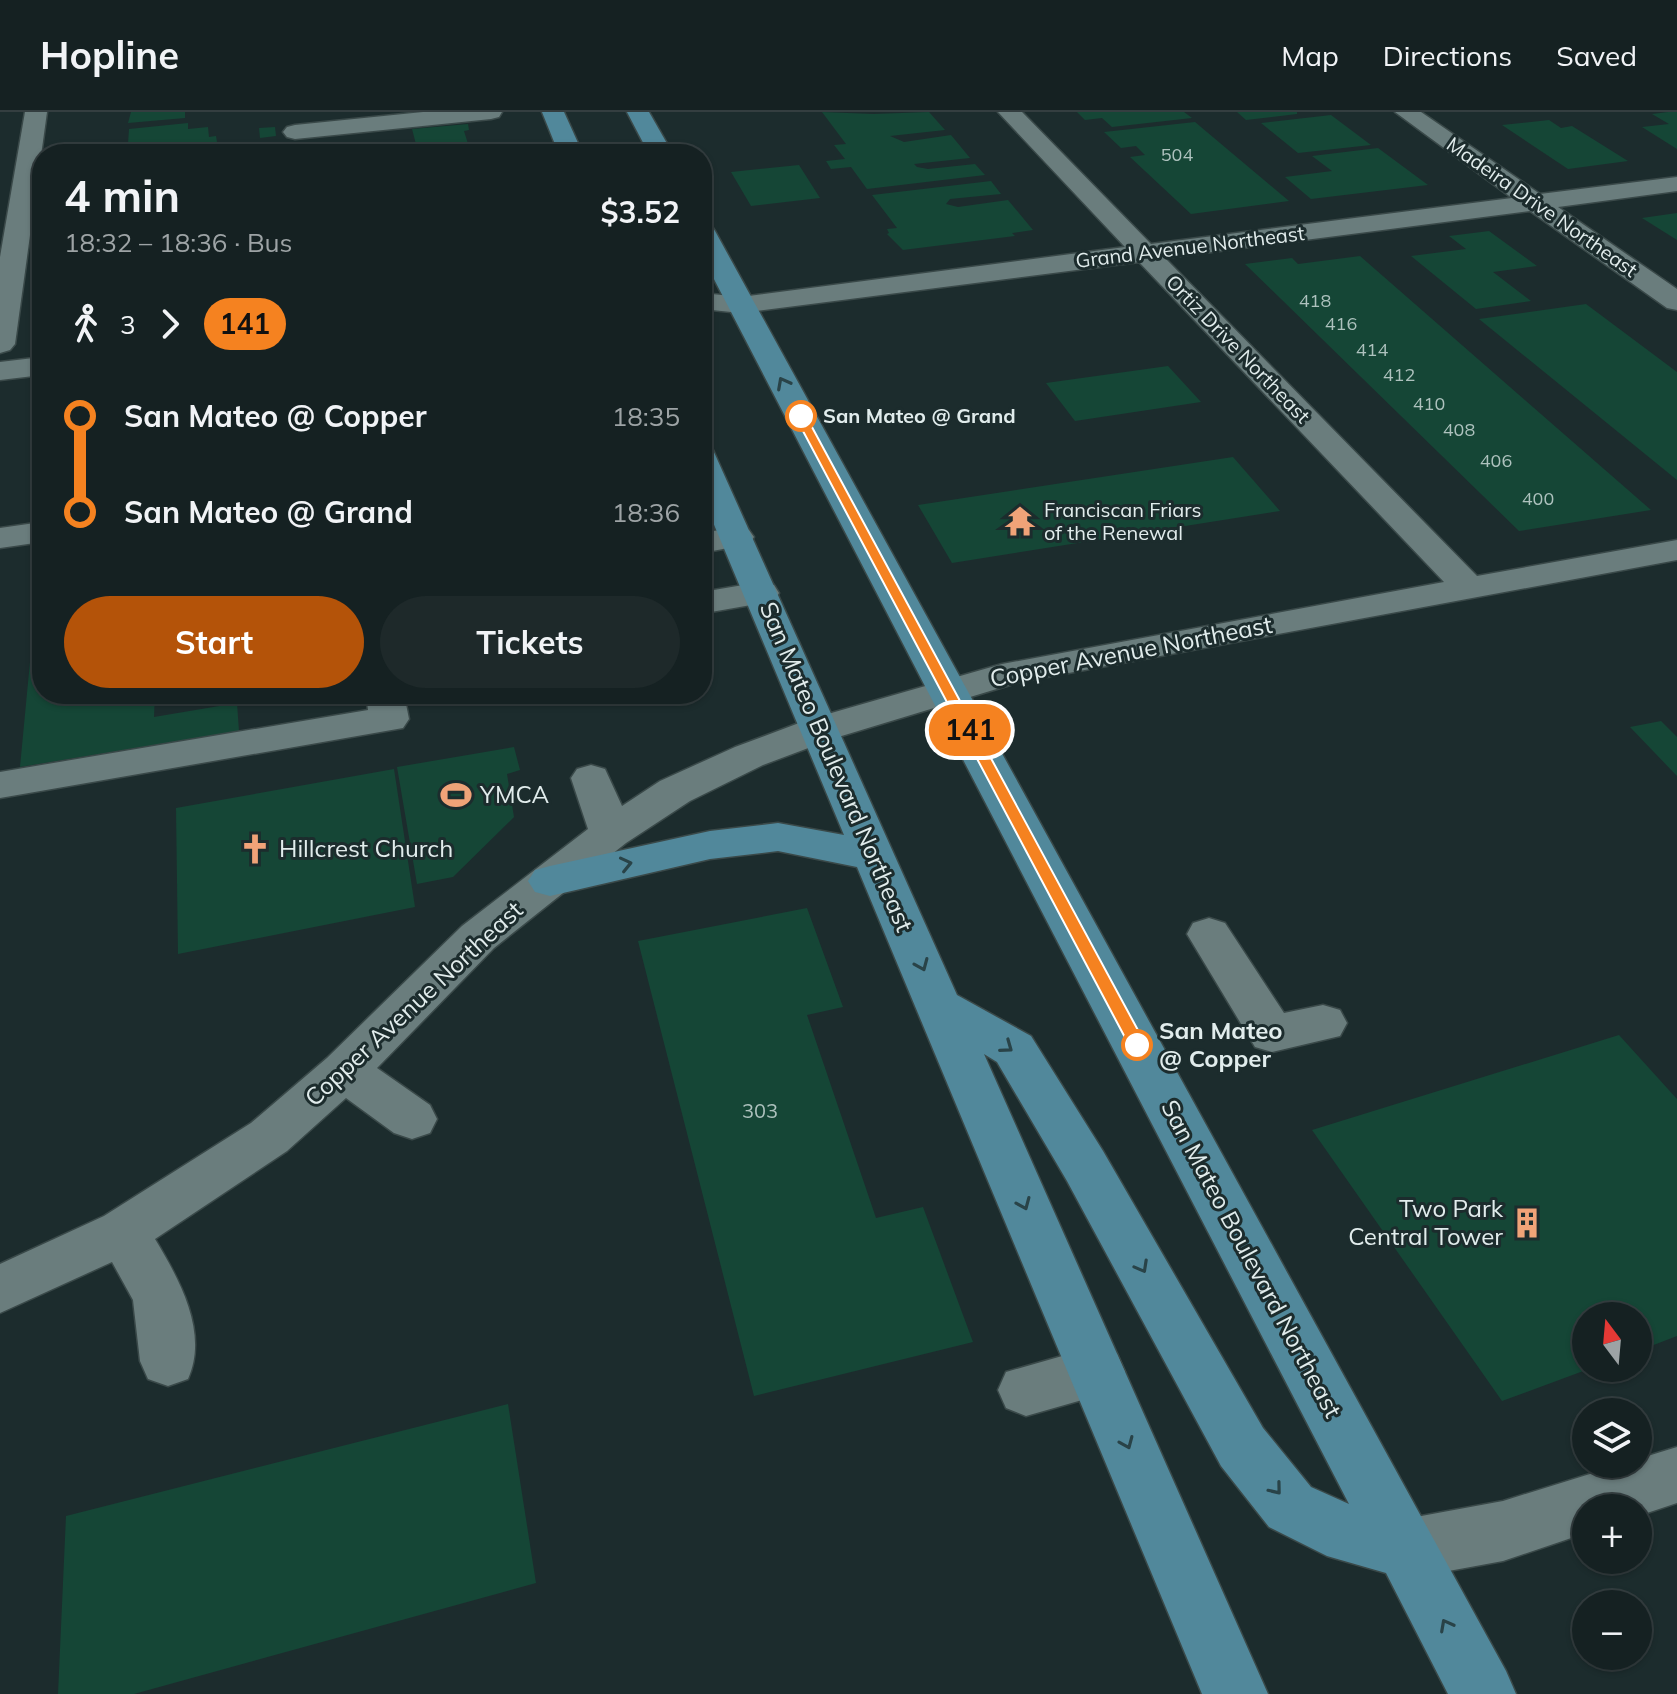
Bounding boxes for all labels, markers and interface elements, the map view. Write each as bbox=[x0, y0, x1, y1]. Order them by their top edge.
text: Hopline bbox=[40, 31, 179, 79]
text: Map bbox=[1281, 38, 1339, 73]
text: Directions bbox=[1383, 38, 1512, 73]
text: Saved bbox=[1556, 38, 1637, 73]
street label: Madeira Drive Northeast bbox=[1442, 131, 1643, 282]
house number: 504 bbox=[1161, 143, 1193, 166]
text: 4 min bbox=[64, 168, 180, 223]
text: $3.52 bbox=[601, 193, 680, 231]
street label: Grand Avenue Northeast bbox=[1074, 220, 1306, 273]
text: 18:32 – 18:36 · Bus bbox=[64, 226, 293, 259]
street label: Ortiz Drive Northeast bbox=[1161, 269, 1316, 428]
house number: 418 bbox=[1299, 289, 1331, 312]
icon: walk bbox=[64, 302, 108, 346]
icon: forward bbox=[148, 302, 192, 346]
text: 141 bbox=[220, 306, 270, 341]
text: 3 bbox=[120, 308, 136, 341]
house number: 416 bbox=[1325, 312, 1357, 335]
house number: 414 bbox=[1356, 338, 1388, 361]
house number: 412 bbox=[1383, 363, 1415, 386]
one-way arrow bbox=[777, 377, 793, 392]
house number: 410 bbox=[1413, 392, 1445, 415]
text: San Mateo @ Copper bbox=[124, 397, 426, 435]
text: 18:35 bbox=[612, 400, 680, 433]
marker: San Mateo @ Grand bbox=[786, 401, 816, 431]
place label: San Mateo @ Grand bbox=[823, 403, 1016, 428]
house number: 408 bbox=[1443, 418, 1475, 441]
house number: 406 bbox=[1480, 449, 1512, 472]
house number: 400 bbox=[1522, 487, 1554, 510]
text: San Mateo @ Grand bbox=[124, 493, 413, 531]
text: 18:36 bbox=[612, 496, 680, 529]
place label: Franciscan Friars of the Renewal bbox=[1044, 497, 1201, 545]
temple icon: Franciscan Friars of the Renewal bbox=[1003, 504, 1037, 538]
button: Start bbox=[64, 596, 364, 688]
button: Tickets bbox=[380, 596, 680, 688]
street label: San Mateo Boulevard Northeast bbox=[754, 597, 920, 936]
street label: Copper Avenue Northeast bbox=[987, 609, 1275, 693]
line badge: 141 bbox=[924, 704, 1016, 756]
text: 141 bbox=[945, 712, 995, 747]
sports icon: YMCA bbox=[439, 778, 473, 812]
place label: YMCA bbox=[479, 779, 549, 809]
church icon: Hillcrest Church bbox=[238, 832, 272, 866]
place label: Hillcrest Church bbox=[279, 833, 453, 863]
one-way arrow bbox=[619, 856, 633, 873]
street label: Copper Avenue Northeast bbox=[298, 894, 529, 1112]
one-way arrow bbox=[912, 957, 928, 972]
place label: San Mateo @ Copper bbox=[1159, 1015, 1283, 1073]
marker: San Mateo @ Copper bbox=[1122, 1030, 1152, 1060]
one-way arrow bbox=[998, 1037, 1013, 1052]
street label: San Mateo Boulevard Northeast bbox=[1155, 1094, 1349, 1423]
house number: 303 bbox=[742, 1098, 778, 1123]
place label: Two Park Central Tower bbox=[1348, 1193, 1504, 1251]
one-way arrow bbox=[1015, 1196, 1031, 1210]
building icon: Two Park Central Tower bbox=[1510, 1206, 1544, 1240]
one-way arrow bbox=[1132, 1258, 1148, 1273]
north arrow bbox=[1572, 1302, 1652, 1382]
map controls bbox=[1572, 1302, 1652, 1670]
button: layers bbox=[1572, 1398, 1652, 1478]
one-way arrow bbox=[1118, 1435, 1134, 1449]
one-way arrow bbox=[1266, 1480, 1281, 1494]
button: + bbox=[1572, 1494, 1652, 1574]
button: − bbox=[1572, 1590, 1652, 1670]
one-way arrow bbox=[1440, 1619, 1455, 1634]

